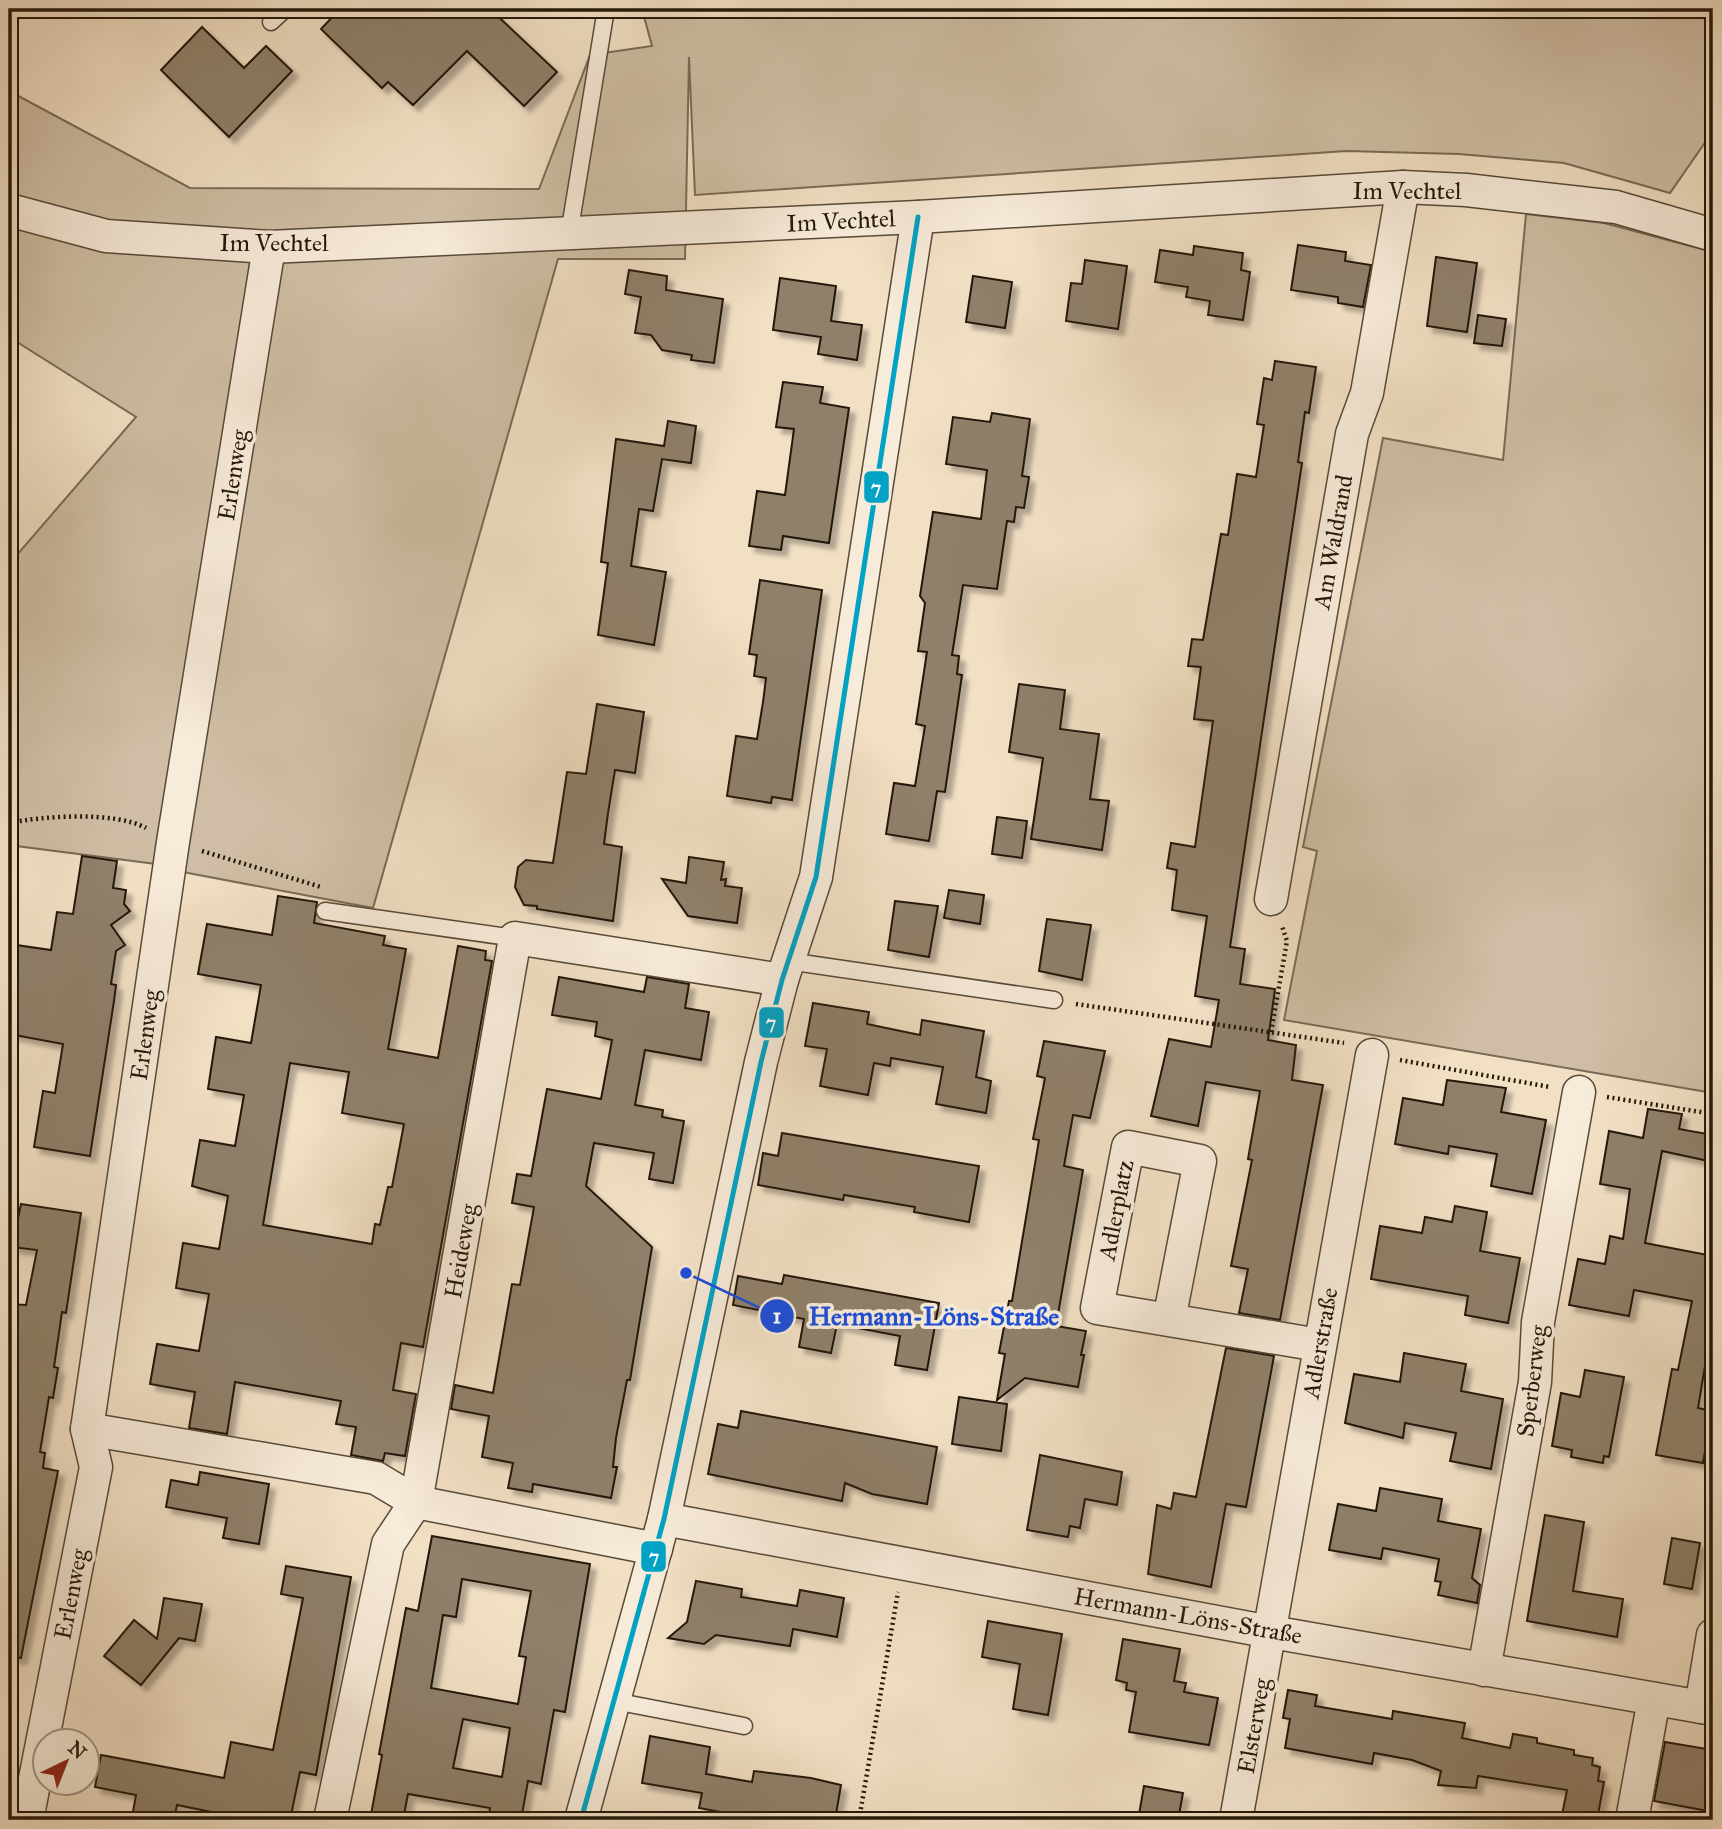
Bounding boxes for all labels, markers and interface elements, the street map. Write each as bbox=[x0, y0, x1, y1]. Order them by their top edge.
street label: Im Vechtel bbox=[1353, 176, 1462, 206]
street label: Im Vechtel bbox=[786, 203, 897, 239]
street label: Im Vechtel bbox=[220, 228, 329, 258]
street label: Erlenweg bbox=[211, 426, 255, 523]
line badge: 7 bbox=[863, 470, 890, 504]
street label: Am Waldrand bbox=[1306, 472, 1360, 613]
text: 7 bbox=[871, 476, 881, 499]
street label: Erlenweg bbox=[124, 987, 166, 1083]
line badge: 7 bbox=[758, 1006, 785, 1039]
text: 7 bbox=[766, 1011, 776, 1034]
street label: Adlerplatz bbox=[1091, 1157, 1140, 1264]
street label: Heideweg bbox=[438, 1200, 484, 1301]
street label: Adlerstraße bbox=[1295, 1285, 1345, 1402]
callout: Hermann-Löns-Straße bbox=[760, 1292, 1073, 1339]
text: Hermann-Löns-Straße bbox=[809, 1300, 1059, 1332]
text: 1 bbox=[773, 1303, 781, 1329]
street label: Sperberweg bbox=[1510, 1323, 1554, 1439]
line badge: 7 bbox=[640, 1540, 667, 1573]
street label: Erlenweg bbox=[48, 1545, 95, 1642]
text: 7 bbox=[649, 1545, 659, 1568]
street label: Hermann-Löns-Straße bbox=[1072, 1581, 1304, 1651]
street label: Elsterweg bbox=[1231, 1675, 1277, 1776]
north arrow bbox=[32, 1728, 102, 1798]
text: N bbox=[64, 1736, 91, 1764]

